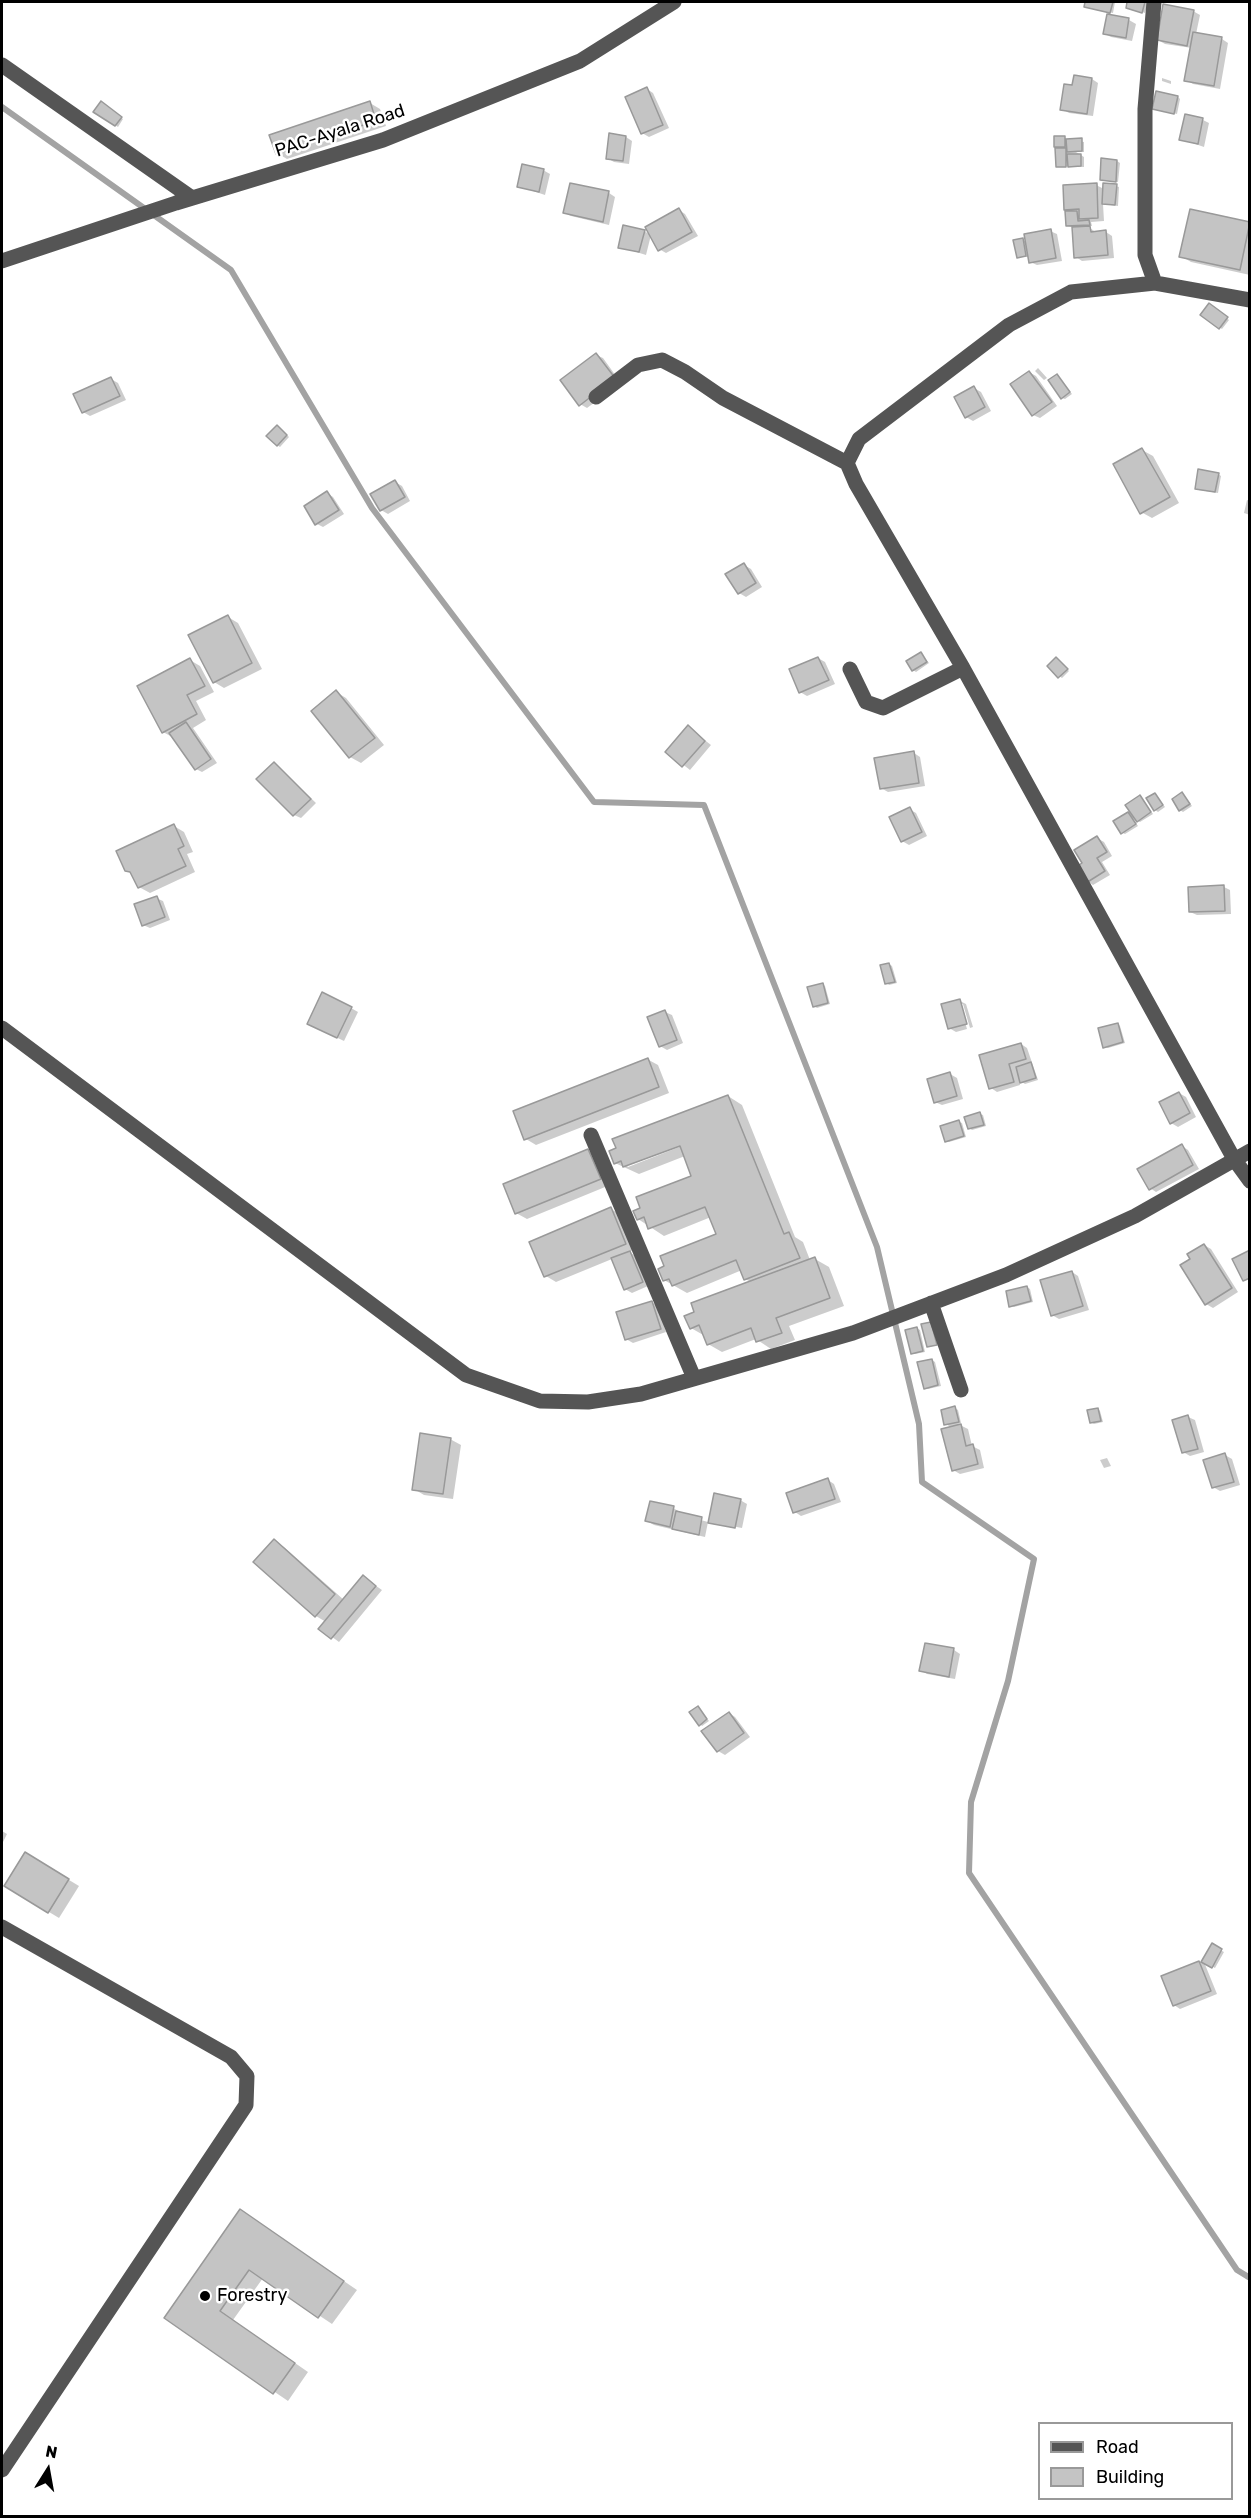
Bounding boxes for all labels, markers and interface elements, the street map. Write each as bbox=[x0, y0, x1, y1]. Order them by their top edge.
street label: PAC-Ayala Road bbox=[272, 100, 408, 162]
place label: Forestry bbox=[217, 2285, 287, 2307]
marker: Forestry bbox=[198, 2289, 212, 2303]
legend bbox=[1038, 2422, 1233, 2500]
text: Road bbox=[1096, 2436, 1139, 2458]
north arrow bbox=[18, 2440, 78, 2500]
text: N bbox=[44, 2441, 59, 2462]
text: Building bbox=[1096, 2466, 1164, 2488]

